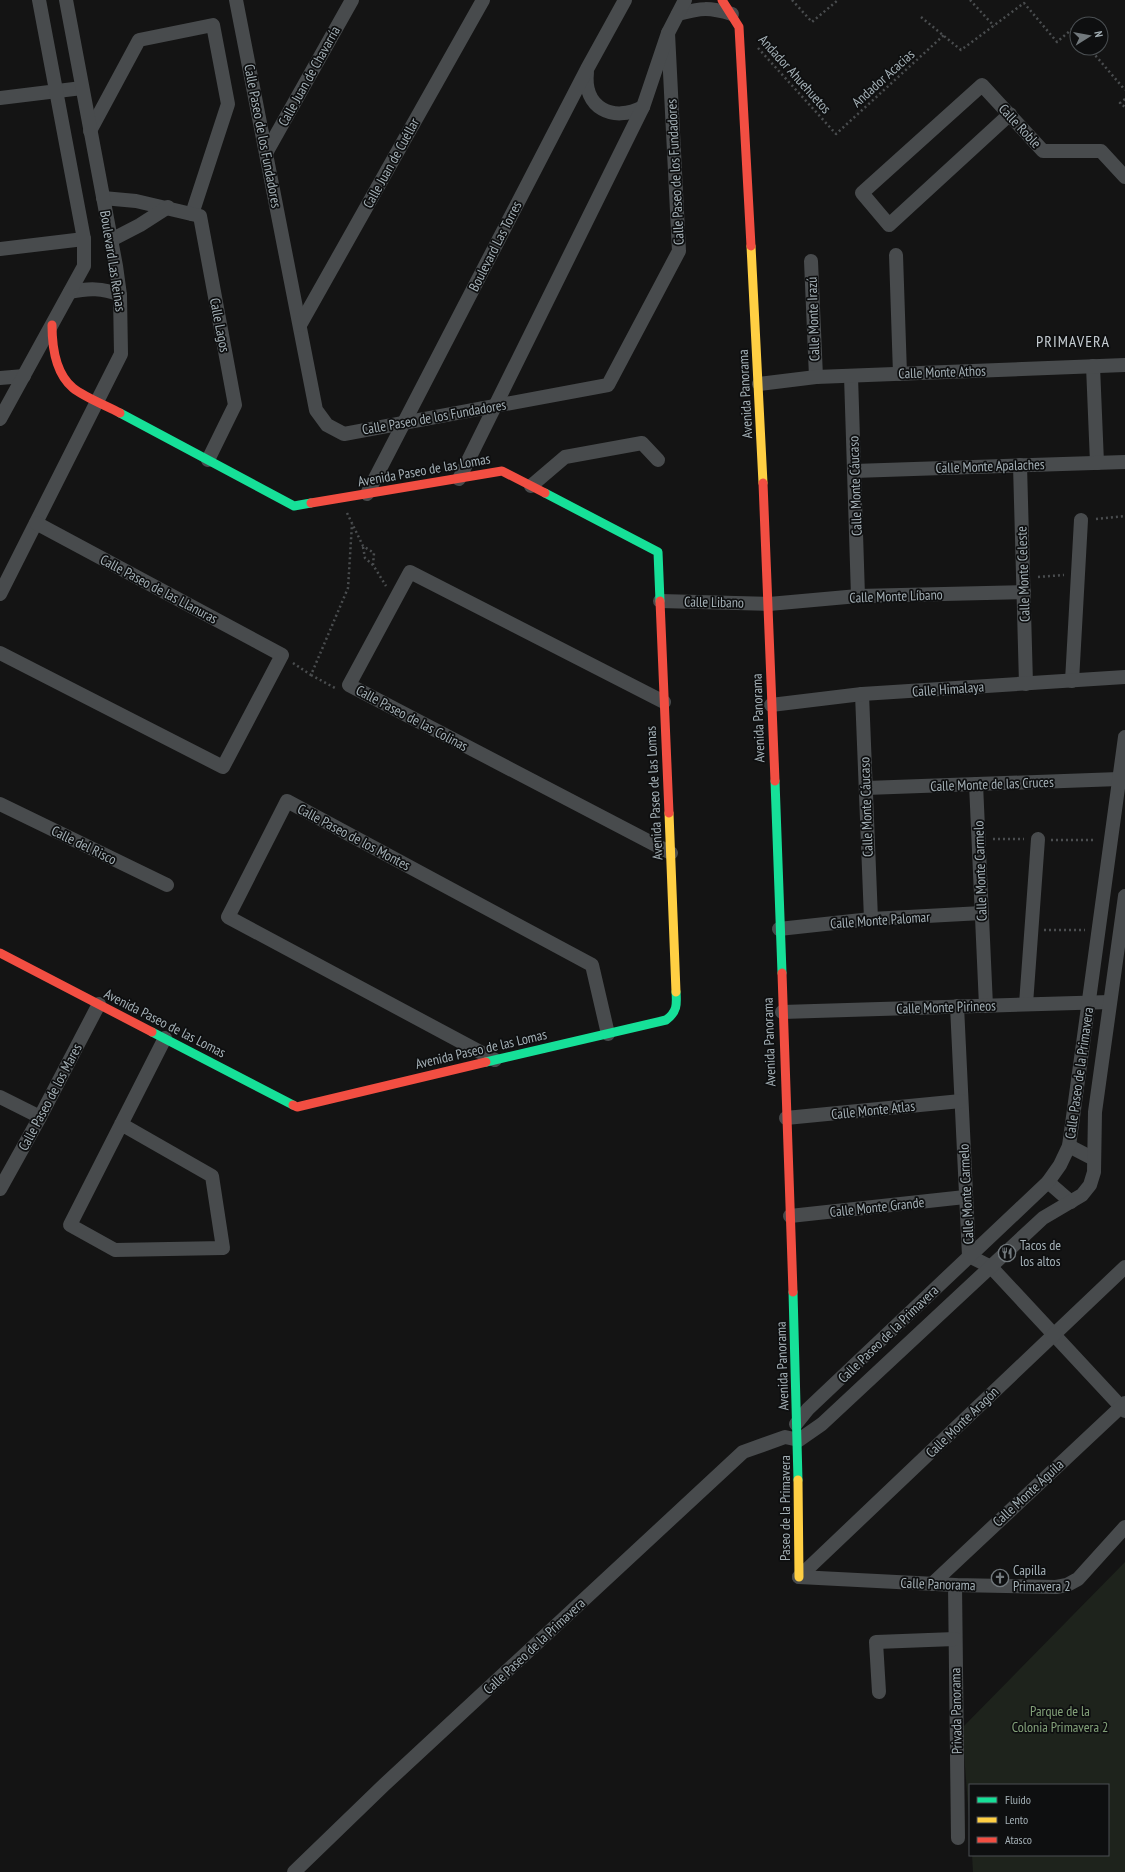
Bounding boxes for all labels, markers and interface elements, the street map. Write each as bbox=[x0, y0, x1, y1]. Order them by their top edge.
north arrow bbox=[1069, 16, 1109, 56]
street label: Calle Juan de Chavarría bbox=[274, 23, 344, 129]
text: N bbox=[1091, 30, 1106, 38]
street label: Andador Ahuehuetos bbox=[755, 31, 835, 117]
street label: Andador Acacias bbox=[848, 45, 918, 111]
street label: Calle Paseo de los Fundadores bbox=[240, 63, 286, 210]
street label: Calle Paseo de los Fundadores bbox=[662, 98, 688, 245]
street label: Calle Roble bbox=[995, 100, 1045, 152]
street label: Calle Juan de Cuéllar bbox=[359, 115, 423, 211]
street label: Boulevard Las Torres bbox=[465, 198, 526, 294]
street label: Boulevard Las Reinas bbox=[96, 209, 130, 313]
street label: Calle Monte Irazú bbox=[803, 276, 823, 362]
street label: Calle Lagos bbox=[206, 296, 234, 354]
district label: PRIMAVERA bbox=[1036, 331, 1110, 351]
street label: Avenida Panorama bbox=[734, 349, 756, 439]
street label: Calle Monte Athos bbox=[898, 361, 986, 383]
street label: Calle Paseo de los Fundadores bbox=[361, 395, 508, 439]
street label: Calle Monte Cáucaso bbox=[844, 436, 866, 536]
street label: Avenida Paseo de las Lomas bbox=[356, 449, 492, 491]
street label: Calle Monte Apalaches bbox=[935, 455, 1045, 477]
street label: Calle Monte Celeste bbox=[1012, 526, 1034, 622]
street label: Calle Paseo de las Llanuras bbox=[97, 550, 221, 628]
street label: Calle Monte Líbano bbox=[849, 585, 943, 607]
street label: Calle Libano bbox=[684, 592, 744, 612]
street label: Avenida Panorama bbox=[747, 673, 769, 763]
street label: Calle Himalaya bbox=[911, 678, 985, 700]
street label: Calle Paseo de las Colinas bbox=[353, 681, 471, 755]
street label: Avenida Paseo de las Lomas bbox=[641, 725, 667, 860]
street label: Calle Monte Cáucaso bbox=[855, 757, 877, 857]
street label: Calle Monte de las Cruces bbox=[930, 773, 1054, 795]
street label: Calle Paseo de los Montes bbox=[294, 800, 414, 874]
street label: Calle Monte Carmelo bbox=[969, 820, 991, 922]
street label: Calle del Risco bbox=[48, 821, 120, 869]
street label: Calle Monte Palomar bbox=[829, 908, 931, 932]
street label: Avenida Paseo de las Lomas bbox=[101, 985, 229, 1062]
street label: Calle Monte Pirineos bbox=[896, 996, 996, 1018]
street label: Avenida Panorama bbox=[758, 997, 780, 1087]
street label: Calle Paseo de la Primavera bbox=[1061, 1006, 1097, 1140]
street label: Avenida Paseo de las Lomas bbox=[414, 1025, 549, 1073]
street label: Calle Paseo de los Mares bbox=[14, 1040, 86, 1154]
street label: Calle Monte Atlas bbox=[830, 1097, 916, 1123]
street label: Calle Monte Carmelo bbox=[954, 1143, 978, 1245]
street label: Calle Monte Grande bbox=[829, 1193, 925, 1221]
place label: Tacos de los altos bbox=[1020, 1236, 1061, 1270]
restaurant icon: Tacos de los altos bbox=[997, 1243, 1017, 1263]
street label: Calle Paseo de la Primavera bbox=[834, 1281, 942, 1387]
street label: Avenida Panorama bbox=[771, 1321, 793, 1411]
street label: Calle Monte Aragón bbox=[922, 1383, 1002, 1461]
street label: Paseo de la Primavera bbox=[776, 1455, 794, 1561]
street label: Calle Monte Águila bbox=[989, 1455, 1067, 1531]
place label: Capilla Primavera 2 bbox=[1013, 1561, 1070, 1595]
church icon: Capilla Primavera 2 bbox=[990, 1568, 1010, 1588]
street label: Calle Panorama bbox=[900, 1574, 976, 1594]
street label: Calle Paseo de la Primavera bbox=[479, 1594, 589, 1698]
street label: Privada Panorama bbox=[946, 1668, 966, 1754]
park label: Parque de la Colonia Primavera 2 bbox=[1012, 1702, 1108, 1736]
legend bbox=[969, 1784, 1109, 1856]
text: Fluido bbox=[1005, 1792, 1031, 1807]
text: Lento bbox=[1005, 1812, 1028, 1827]
text: Atasco bbox=[1005, 1832, 1032, 1847]

